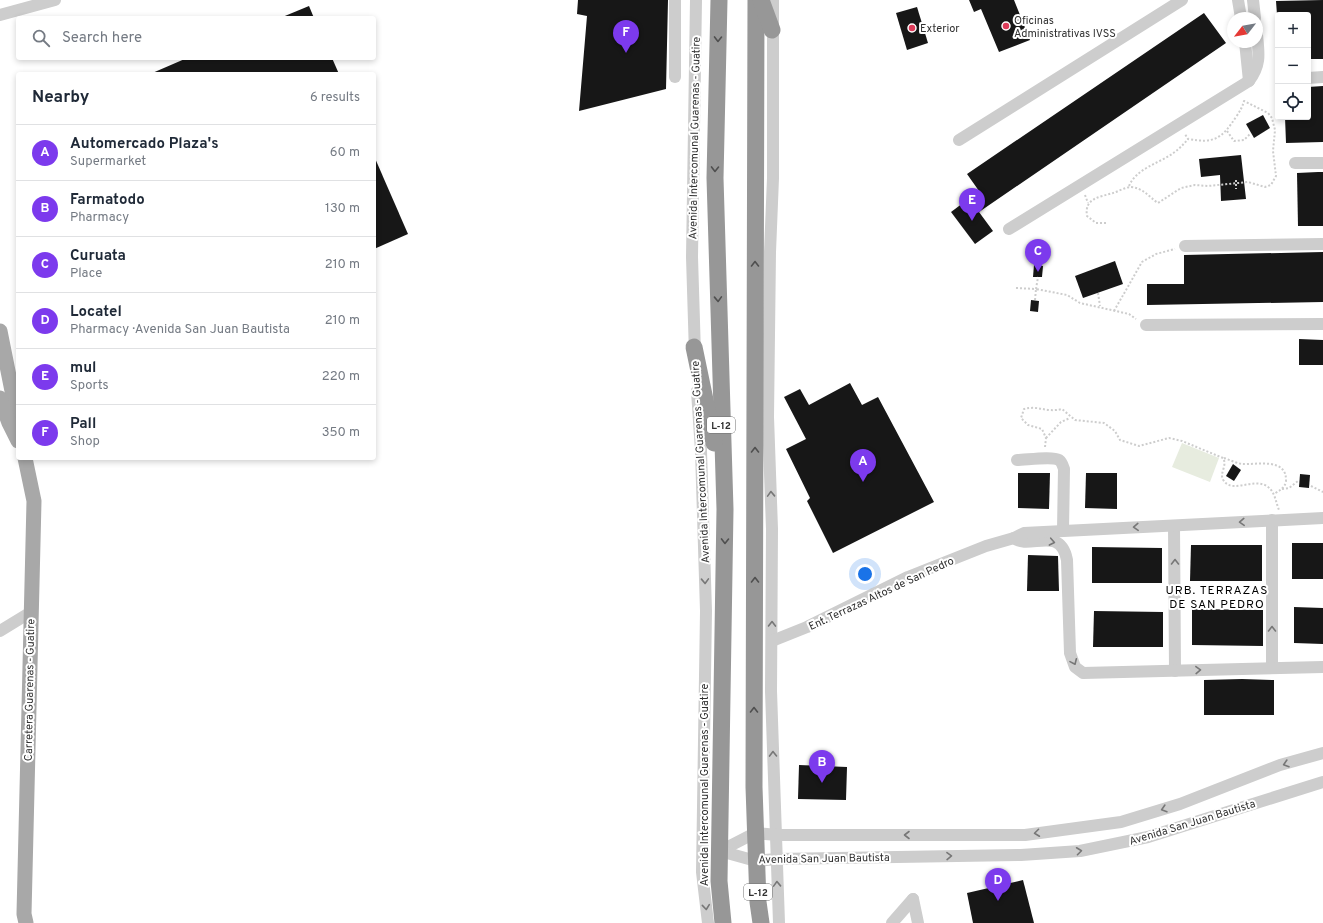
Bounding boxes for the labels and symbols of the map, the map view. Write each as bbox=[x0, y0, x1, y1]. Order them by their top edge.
north arrow bbox=[1227, 12, 1263, 48]
place label: Oficinas Administrativas IVSS bbox=[1014, 14, 1116, 41]
pin: F bbox=[613, 20, 639, 53]
marker: Oficinas Administrativas IVSS bbox=[1001, 21, 1011, 31]
place label: Exterior bbox=[920, 22, 960, 36]
marker: Exterior bbox=[907, 23, 917, 33]
street label: Avenida Intercomunal Guarenas - Guatire bbox=[686, 36, 704, 239]
one-way arrow bbox=[714, 36, 722, 42]
one-way arrow bbox=[711, 166, 719, 172]
pin: E bbox=[959, 188, 985, 221]
pin: C bbox=[1025, 239, 1051, 272]
one-way arrow bbox=[751, 261, 759, 267]
one-way arrow bbox=[714, 296, 722, 302]
street label: Avenida Intercomunal Guarenas - Guatire bbox=[689, 360, 713, 564]
road number: L-12 bbox=[707, 417, 735, 433]
one-way arrow bbox=[751, 447, 759, 453]
pin: A bbox=[850, 449, 876, 482]
one-way arrow bbox=[766, 491, 775, 497]
one-way arrow bbox=[1239, 517, 1245, 526]
one-way arrow bbox=[1132, 523, 1139, 532]
one-way arrow bbox=[1048, 537, 1055, 546]
one-way arrow bbox=[720, 538, 729, 544]
street label: Ent. Terrazas Altos de San Pedro bbox=[806, 554, 956, 634]
one-way arrow bbox=[1171, 559, 1179, 565]
your location bbox=[855, 564, 875, 584]
one-way arrow bbox=[751, 577, 759, 583]
one-way arrow bbox=[701, 578, 709, 584]
district label: URB. TERRAZAS DE SAN PEDRO bbox=[1166, 583, 1268, 613]
street label: Carretera Guarenas - Guatire bbox=[22, 619, 38, 761]
one-way arrow bbox=[768, 621, 776, 627]
one-way arrow bbox=[1268, 626, 1276, 632]
one-way arrow bbox=[1069, 658, 1077, 666]
one-way arrow bbox=[1195, 666, 1201, 675]
street label: Avenida Intercomunal Guarenas - Guatire bbox=[698, 684, 712, 886]
one-way arrow bbox=[750, 707, 758, 713]
pin: B bbox=[809, 750, 835, 783]
one-way arrow bbox=[769, 751, 777, 757]
one-way arrow bbox=[1282, 759, 1289, 768]
street label: Avenida San Juan Bautista bbox=[1127, 797, 1257, 849]
one-way arrow bbox=[1161, 804, 1168, 813]
one-way arrow bbox=[1034, 828, 1040, 837]
one-way arrow bbox=[904, 831, 910, 839]
one-way arrow bbox=[1076, 846, 1082, 855]
street label: Avenida San Juan Bautista bbox=[758, 851, 890, 867]
one-way arrow bbox=[946, 852, 952, 860]
pin: D bbox=[985, 868, 1011, 901]
one-way arrow bbox=[773, 881, 781, 887]
road number: L-12 bbox=[744, 884, 772, 900]
one-way arrow bbox=[701, 904, 710, 910]

